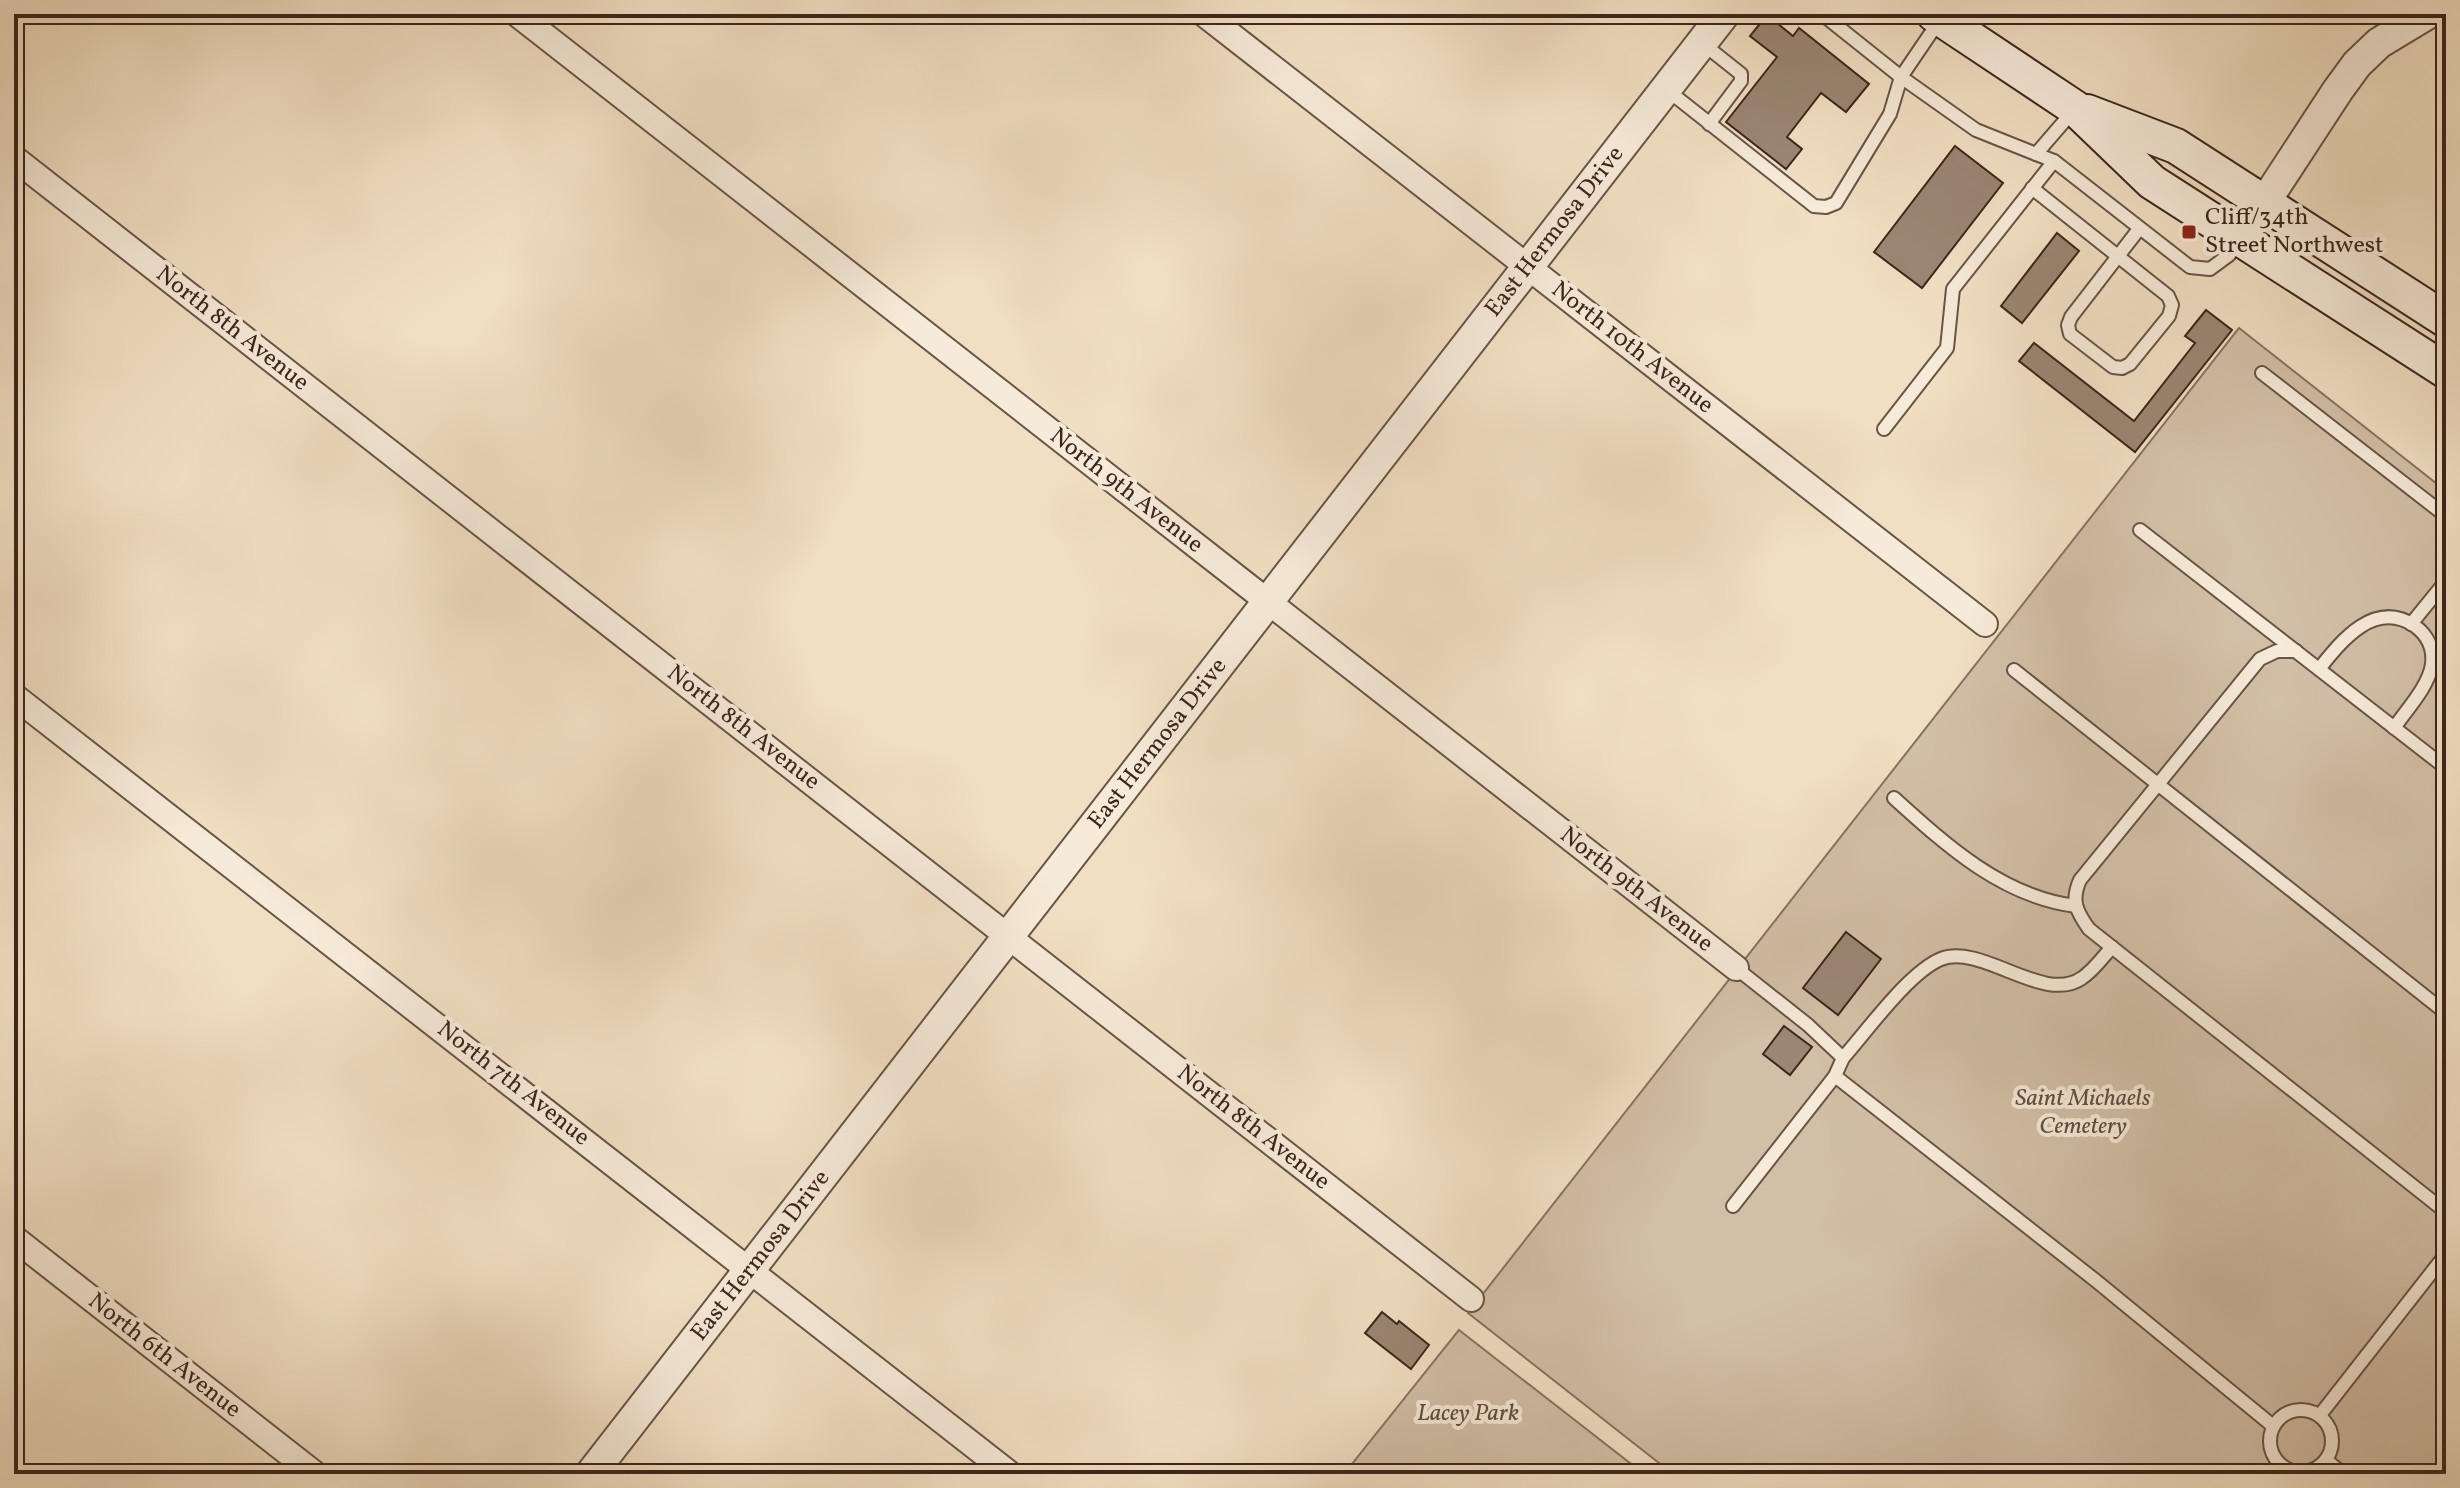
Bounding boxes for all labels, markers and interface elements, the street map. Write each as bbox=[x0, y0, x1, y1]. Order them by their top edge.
street label: East Hermosa Drive bbox=[1477, 139, 1633, 325]
place label: Cliff/34th Street Northwest bbox=[2205, 201, 2384, 263]
marker: Cliff/34th Street Northwest bbox=[2180, 223, 2198, 241]
street label: North 8th Avenue bbox=[148, 258, 316, 400]
street label: North 10th Avenue bbox=[1544, 274, 1720, 422]
street label: North 9th Avenue bbox=[1042, 420, 1210, 562]
street label: East Hermosa Drive bbox=[1080, 651, 1236, 837]
street label: North 8th Avenue bbox=[659, 657, 827, 799]
street label: North 9th Avenue bbox=[1552, 819, 1720, 961]
street label: North 7th Avenue bbox=[429, 1013, 597, 1155]
street label: North 8th Avenue bbox=[1169, 1057, 1337, 1199]
park label: Saint Michaels Cemetery bbox=[2015, 1082, 2151, 1144]
street label: East Hermosa Drive bbox=[683, 1163, 839, 1349]
street label: North 6th Avenue bbox=[80, 1285, 248, 1427]
park label: Lacey Park bbox=[1417, 1397, 1519, 1431]

